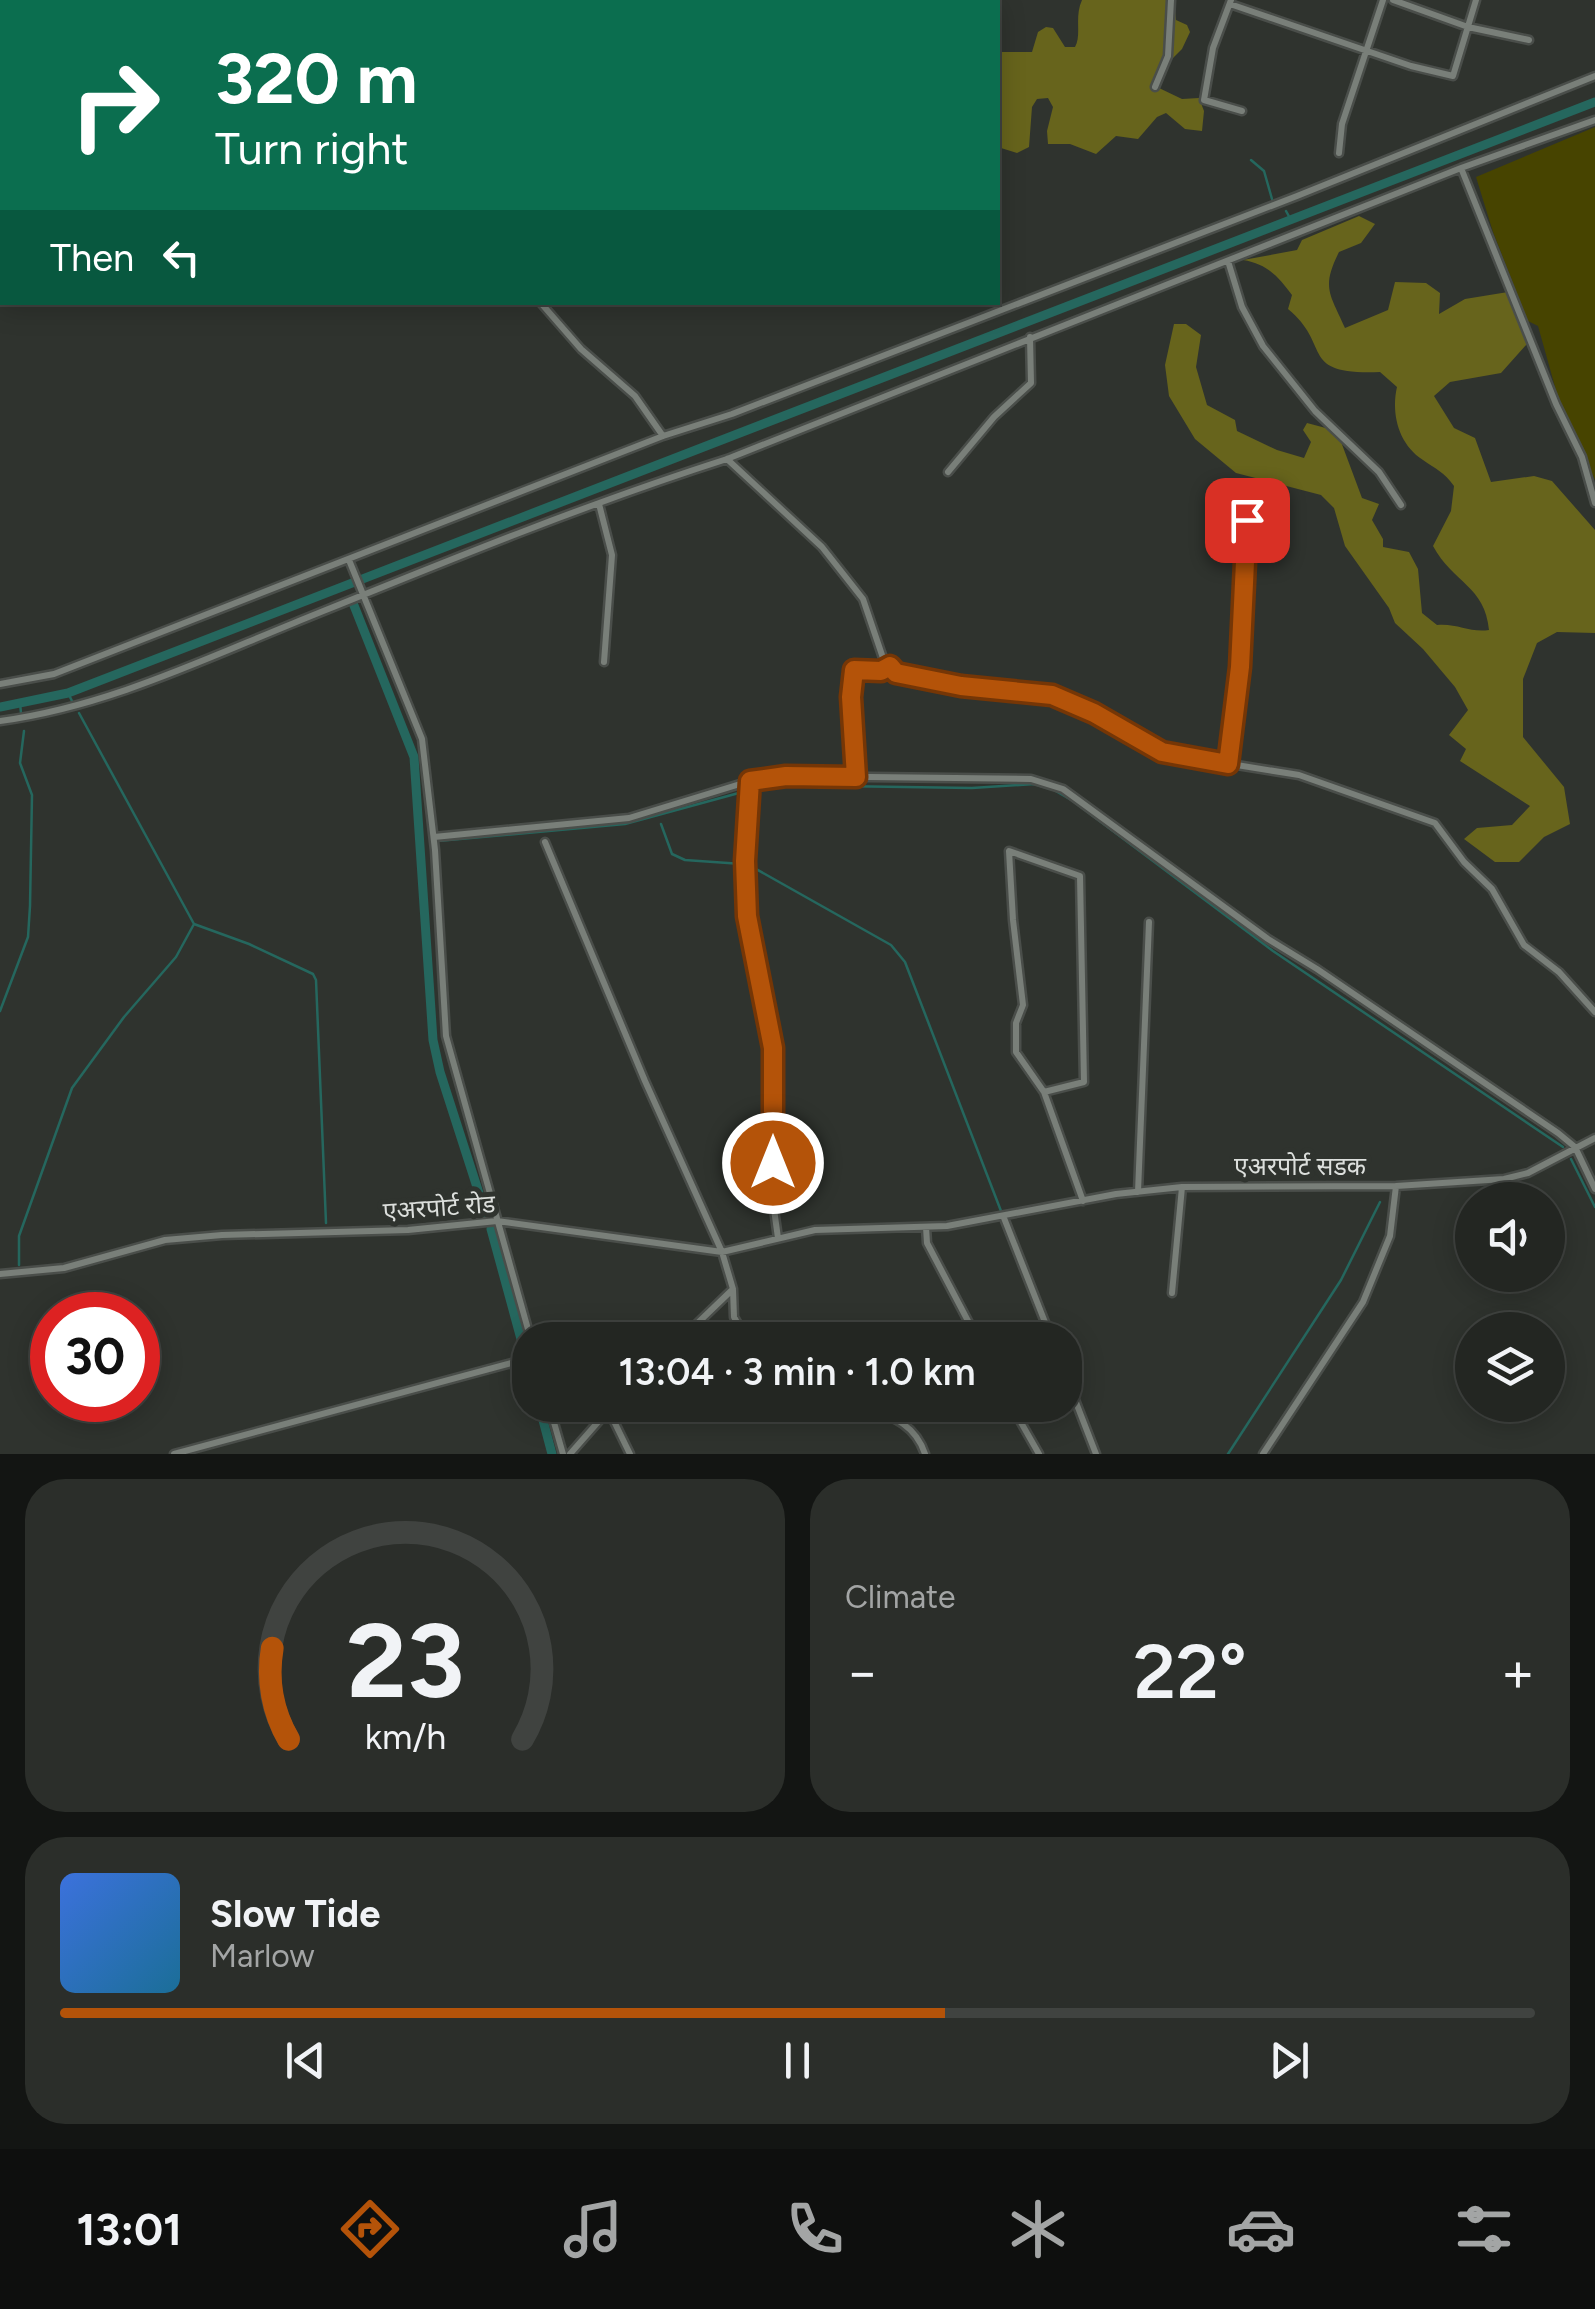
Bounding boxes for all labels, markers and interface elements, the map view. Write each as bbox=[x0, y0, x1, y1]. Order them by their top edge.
text: 320 m bbox=[215, 36, 418, 121]
icon: right bbox=[50, 40, 180, 170]
text: Turn right bbox=[215, 121, 408, 175]
icon: left bbox=[154, 230, 209, 285]
text: Then bbox=[50, 235, 134, 281]
pin bbox=[1205, 478, 1290, 563]
icon: arrive bbox=[1220, 493, 1275, 548]
position arrow bbox=[721, 1111, 825, 1215]
street label: एअरपोर्ट सडक bbox=[1234, 1151, 1367, 1181]
map controls bbox=[1455, 1182, 1565, 1422]
button: sound bbox=[1455, 1182, 1565, 1292]
street label: एअरपोर्ट रोड bbox=[382, 1188, 497, 1226]
speed limit sign: 30 bbox=[30, 1292, 160, 1422]
button: layers bbox=[1455, 1312, 1565, 1422]
text: 13:04 · 3 min · 1.0 km bbox=[619, 1349, 975, 1395]
text: Climate bbox=[845, 1578, 956, 1616]
text: 23 bbox=[346, 1598, 464, 1723]
text: 22° bbox=[1133, 1627, 1247, 1717]
text: − bbox=[845, 1639, 879, 1705]
text: + bbox=[1501, 1639, 1535, 1705]
text: km/h bbox=[364, 1715, 446, 1758]
text: Slow Tide bbox=[210, 1891, 380, 1937]
text: Marlow bbox=[210, 1937, 314, 1975]
icon: previous bbox=[278, 2033, 333, 2088]
icon: pause bbox=[770, 2033, 825, 2088]
icon: next bbox=[1262, 2033, 1317, 2088]
icon: directions bbox=[335, 2194, 405, 2264]
icon: music bbox=[558, 2194, 628, 2264]
icon: phone bbox=[780, 2194, 850, 2264]
icon: climate bbox=[1003, 2194, 1073, 2264]
icon: car bbox=[1226, 2194, 1296, 2264]
icon: filters bbox=[1449, 2194, 1519, 2264]
text: 13:01 bbox=[76, 2202, 182, 2256]

